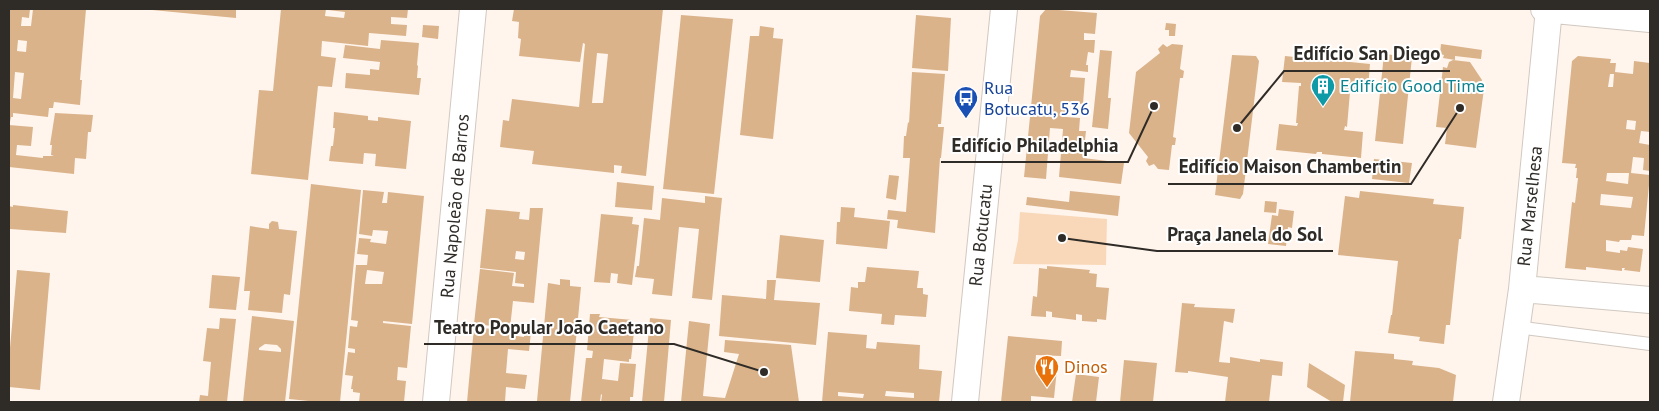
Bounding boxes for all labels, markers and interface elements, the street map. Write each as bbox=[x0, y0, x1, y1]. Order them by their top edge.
callout: Edifício San Diego bbox=[1284, 37, 1450, 71]
text: Edifício San Diego bbox=[1294, 41, 1440, 65]
building icon: Edifício Good Time bbox=[1310, 73, 1336, 107]
place label: Edifício Good Time bbox=[1340, 74, 1485, 97]
place label: Rua Botucatu, 536 bbox=[984, 76, 1090, 120]
bus stop icon: Rua Botucatu, 536 bbox=[953, 85, 979, 119]
street label: Rua Napoleão de Barros bbox=[435, 113, 474, 299]
callout: Edifício Philadelphia bbox=[941, 128, 1128, 162]
text: Edifício Philadelphia bbox=[952, 133, 1118, 157]
street label: Rua Marselhesa bbox=[1512, 145, 1547, 267]
callout: Edifício Maison Chambertin bbox=[1168, 150, 1411, 184]
text: Edifício Maison Chambertin bbox=[1179, 154, 1401, 178]
street label: Rua Botucatu bbox=[964, 183, 997, 287]
callout: Praça Janela do Sol bbox=[1157, 217, 1333, 251]
text: Praça Janela do Sol bbox=[1167, 222, 1323, 246]
callout: Teatro Popular João Caetano bbox=[424, 310, 674, 344]
text: Teatro Popular João Caetano bbox=[434, 315, 664, 339]
restaurant icon: Dinos bbox=[1034, 354, 1060, 388]
place label: Dinos bbox=[1064, 355, 1108, 378]

